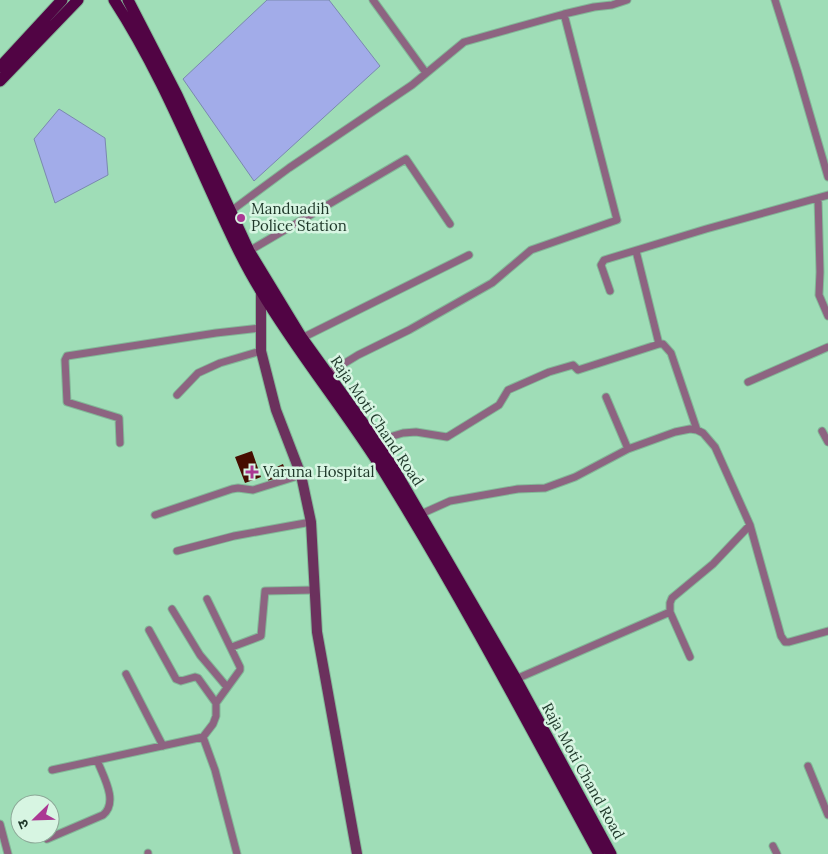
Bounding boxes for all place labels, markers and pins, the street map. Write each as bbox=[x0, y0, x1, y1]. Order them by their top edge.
place label: Manduadih Police Station bbox=[251, 199, 347, 235]
marker: Manduadih Police Station bbox=[235, 212, 247, 224]
place label: Varuna Hospital bbox=[262, 462, 375, 481]
marker: Varuna Hospital bbox=[245, 465, 259, 479]

